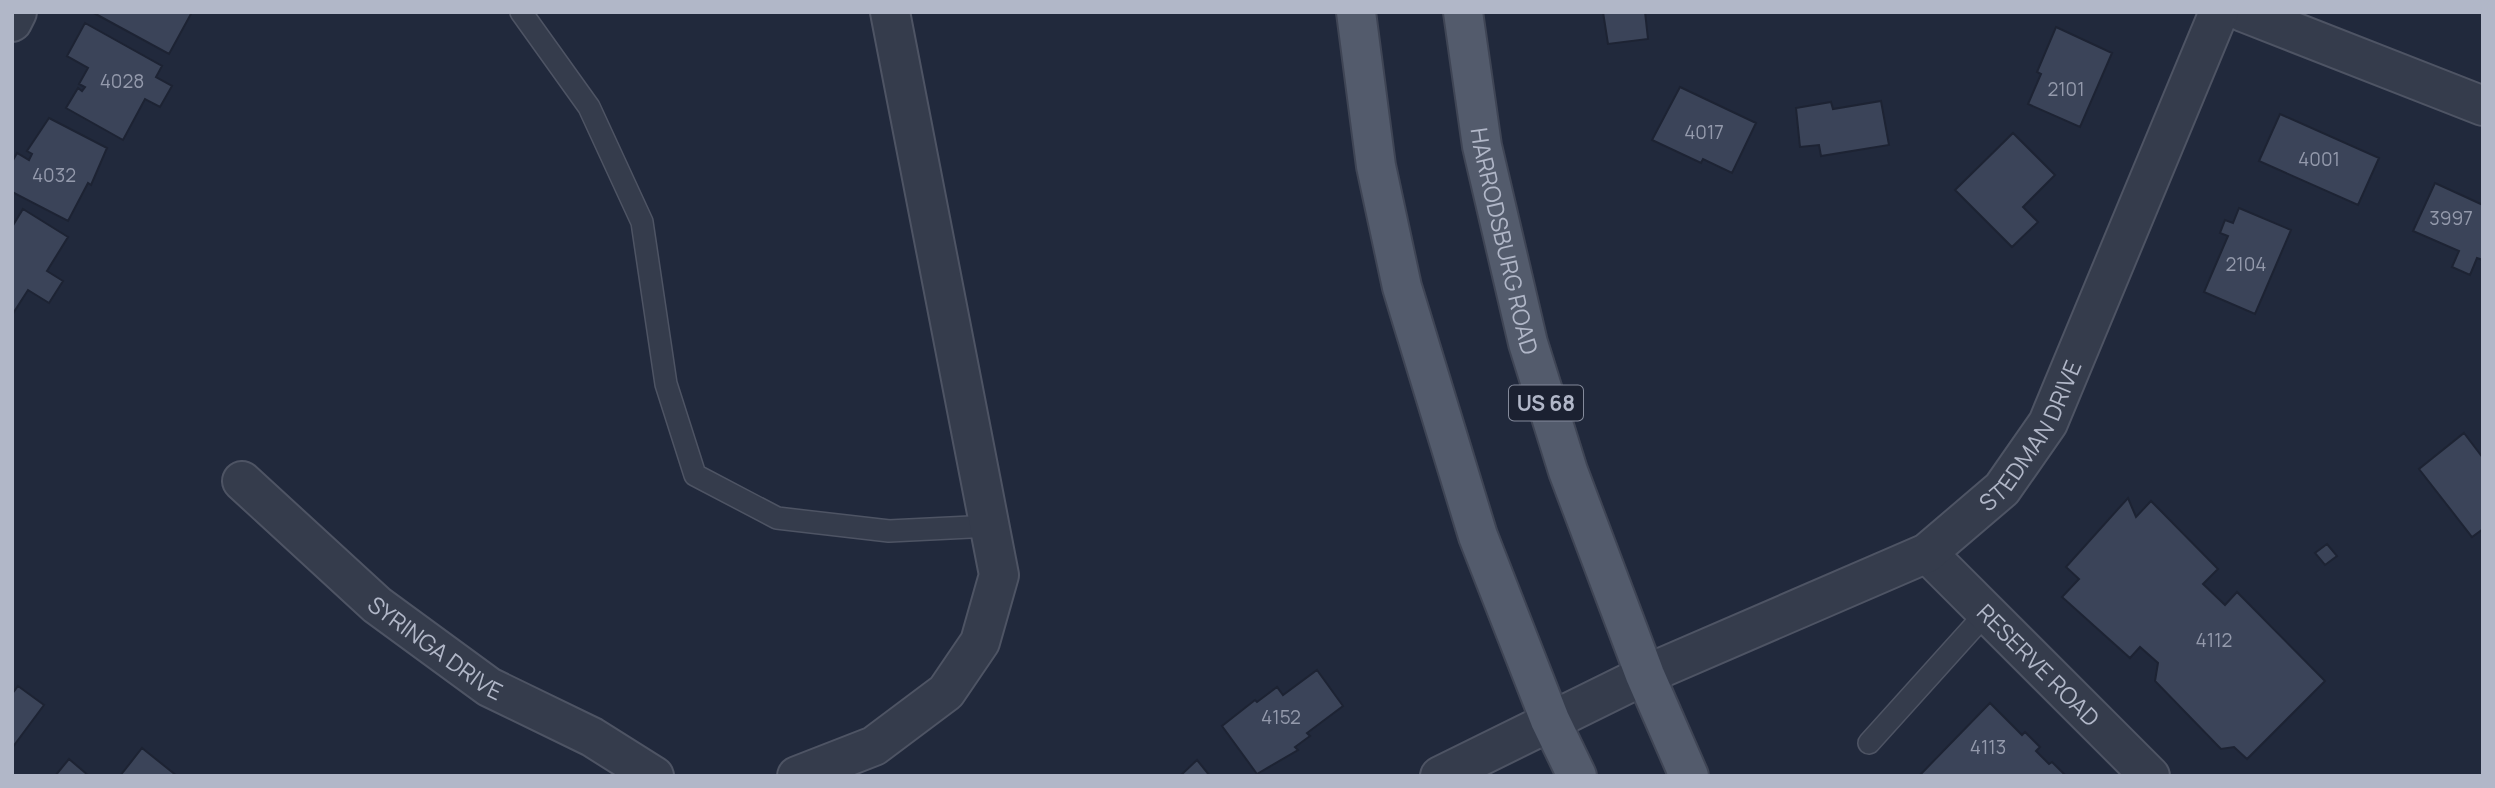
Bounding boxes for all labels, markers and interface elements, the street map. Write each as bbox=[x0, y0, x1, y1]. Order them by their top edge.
house number: 4028 bbox=[100, 68, 144, 94]
house number: 2101 bbox=[2047, 76, 2085, 102]
house number: 4017 bbox=[1684, 119, 1724, 145]
street label: HARRODSBURG ROAD bbox=[1464, 126, 1547, 359]
house number: 4001 bbox=[2298, 146, 2340, 172]
house number: 4032 bbox=[32, 162, 76, 188]
house number: 3997 bbox=[2429, 205, 2473, 231]
house number: 2104 bbox=[2225, 251, 2267, 277]
street label: STEDMAN DRIVE bbox=[1972, 355, 2088, 518]
road number: US 68 bbox=[1509, 386, 1583, 420]
street label: SYRINGA DRIVE bbox=[361, 589, 508, 707]
street label: RESERVE ROAD bbox=[1970, 596, 2107, 733]
house number: 4112 bbox=[2196, 627, 2232, 653]
house number: 4152 bbox=[1261, 704, 1301, 730]
house number: 4113 bbox=[1970, 734, 2006, 760]

